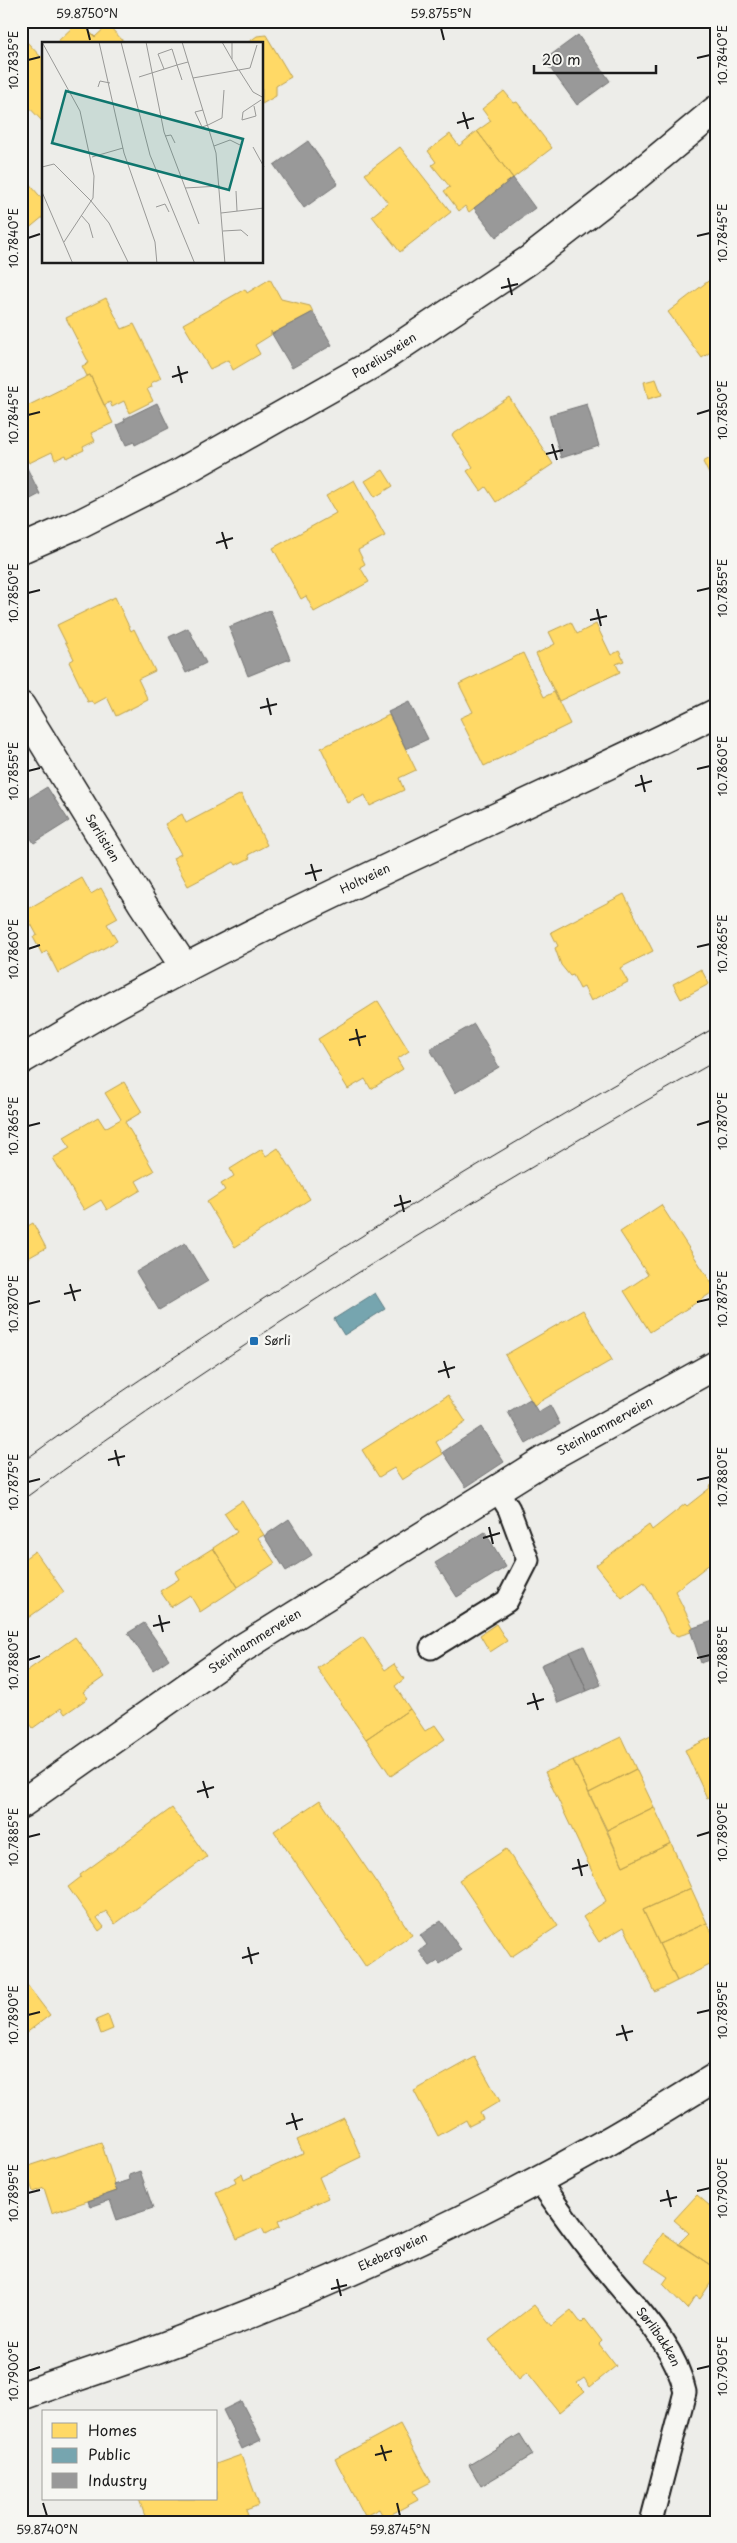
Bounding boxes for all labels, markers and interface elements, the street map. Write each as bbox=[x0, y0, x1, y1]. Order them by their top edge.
text: 59.8750°N bbox=[56, 4, 118, 22]
text: 59.8755°N bbox=[410, 4, 472, 22]
text: 10.7840°E bbox=[713, 25, 731, 85]
text: 10.7835°E bbox=[4, 31, 22, 89]
inset map bbox=[42, 42, 264, 264]
scale bar bbox=[534, 42, 657, 74]
text: 20 m bbox=[542, 47, 581, 70]
text: 10.7845°E bbox=[713, 204, 731, 262]
text: 10.7840°E bbox=[4, 208, 22, 268]
street label: Pareliusveien bbox=[348, 328, 419, 382]
text: 10.7850°E bbox=[713, 380, 731, 440]
text: 10.7845°E bbox=[4, 386, 22, 444]
text: 10.7855°E bbox=[713, 559, 731, 617]
text: 10.7850°E bbox=[4, 563, 22, 623]
text: 10.7860°E bbox=[713, 736, 731, 796]
text: 10.7855°E bbox=[4, 742, 22, 800]
street label: Sørlistien bbox=[81, 810, 125, 865]
street label: Holtveien bbox=[336, 858, 393, 898]
text: 10.7865°E bbox=[713, 914, 731, 974]
text: 10.7860°E bbox=[4, 919, 22, 979]
text: 10.7870°E bbox=[713, 1092, 731, 1150]
text: 10.7865°E bbox=[4, 1096, 22, 1156]
text: 10.7875°E bbox=[713, 1271, 731, 1327]
text: 10.7870°E bbox=[4, 1275, 22, 1333]
place label: Sørli bbox=[264, 1331, 291, 1349]
marker: Sørli bbox=[248, 1335, 260, 1347]
street label: Steinhammerveien bbox=[553, 1392, 656, 1459]
text: 10.7880°E bbox=[713, 1447, 731, 1507]
text: 10.7875°E bbox=[4, 1454, 22, 1510]
street label: Steinhammerveien bbox=[204, 1604, 304, 1677]
text: 10.7885°E bbox=[713, 1626, 731, 1684]
text: 10.7880°E bbox=[4, 1630, 22, 1690]
text: 10.7890°E bbox=[713, 1802, 731, 1862]
text: 10.7885°E bbox=[4, 1808, 22, 1866]
text: 10.7895°E bbox=[713, 1981, 731, 2039]
text: 10.7890°E bbox=[4, 1985, 22, 2045]
text: 10.7900°E bbox=[713, 2158, 731, 2218]
text: 10.7895°E bbox=[4, 2164, 22, 2222]
street label: Ekebergveien bbox=[355, 2227, 430, 2275]
street label: Sørlibakken bbox=[633, 2303, 686, 2369]
text: 10.7905°E bbox=[713, 2336, 731, 2396]
text: 10.7900°E bbox=[4, 2341, 22, 2401]
legend bbox=[42, 2410, 218, 2500]
text: Homes bbox=[88, 2418, 137, 2441]
text: Public bbox=[88, 2442, 131, 2465]
text: Industry bbox=[88, 2468, 147, 2491]
text: 59.8740°N bbox=[16, 2520, 78, 2538]
text: 59.8745°N bbox=[369, 2520, 431, 2538]

